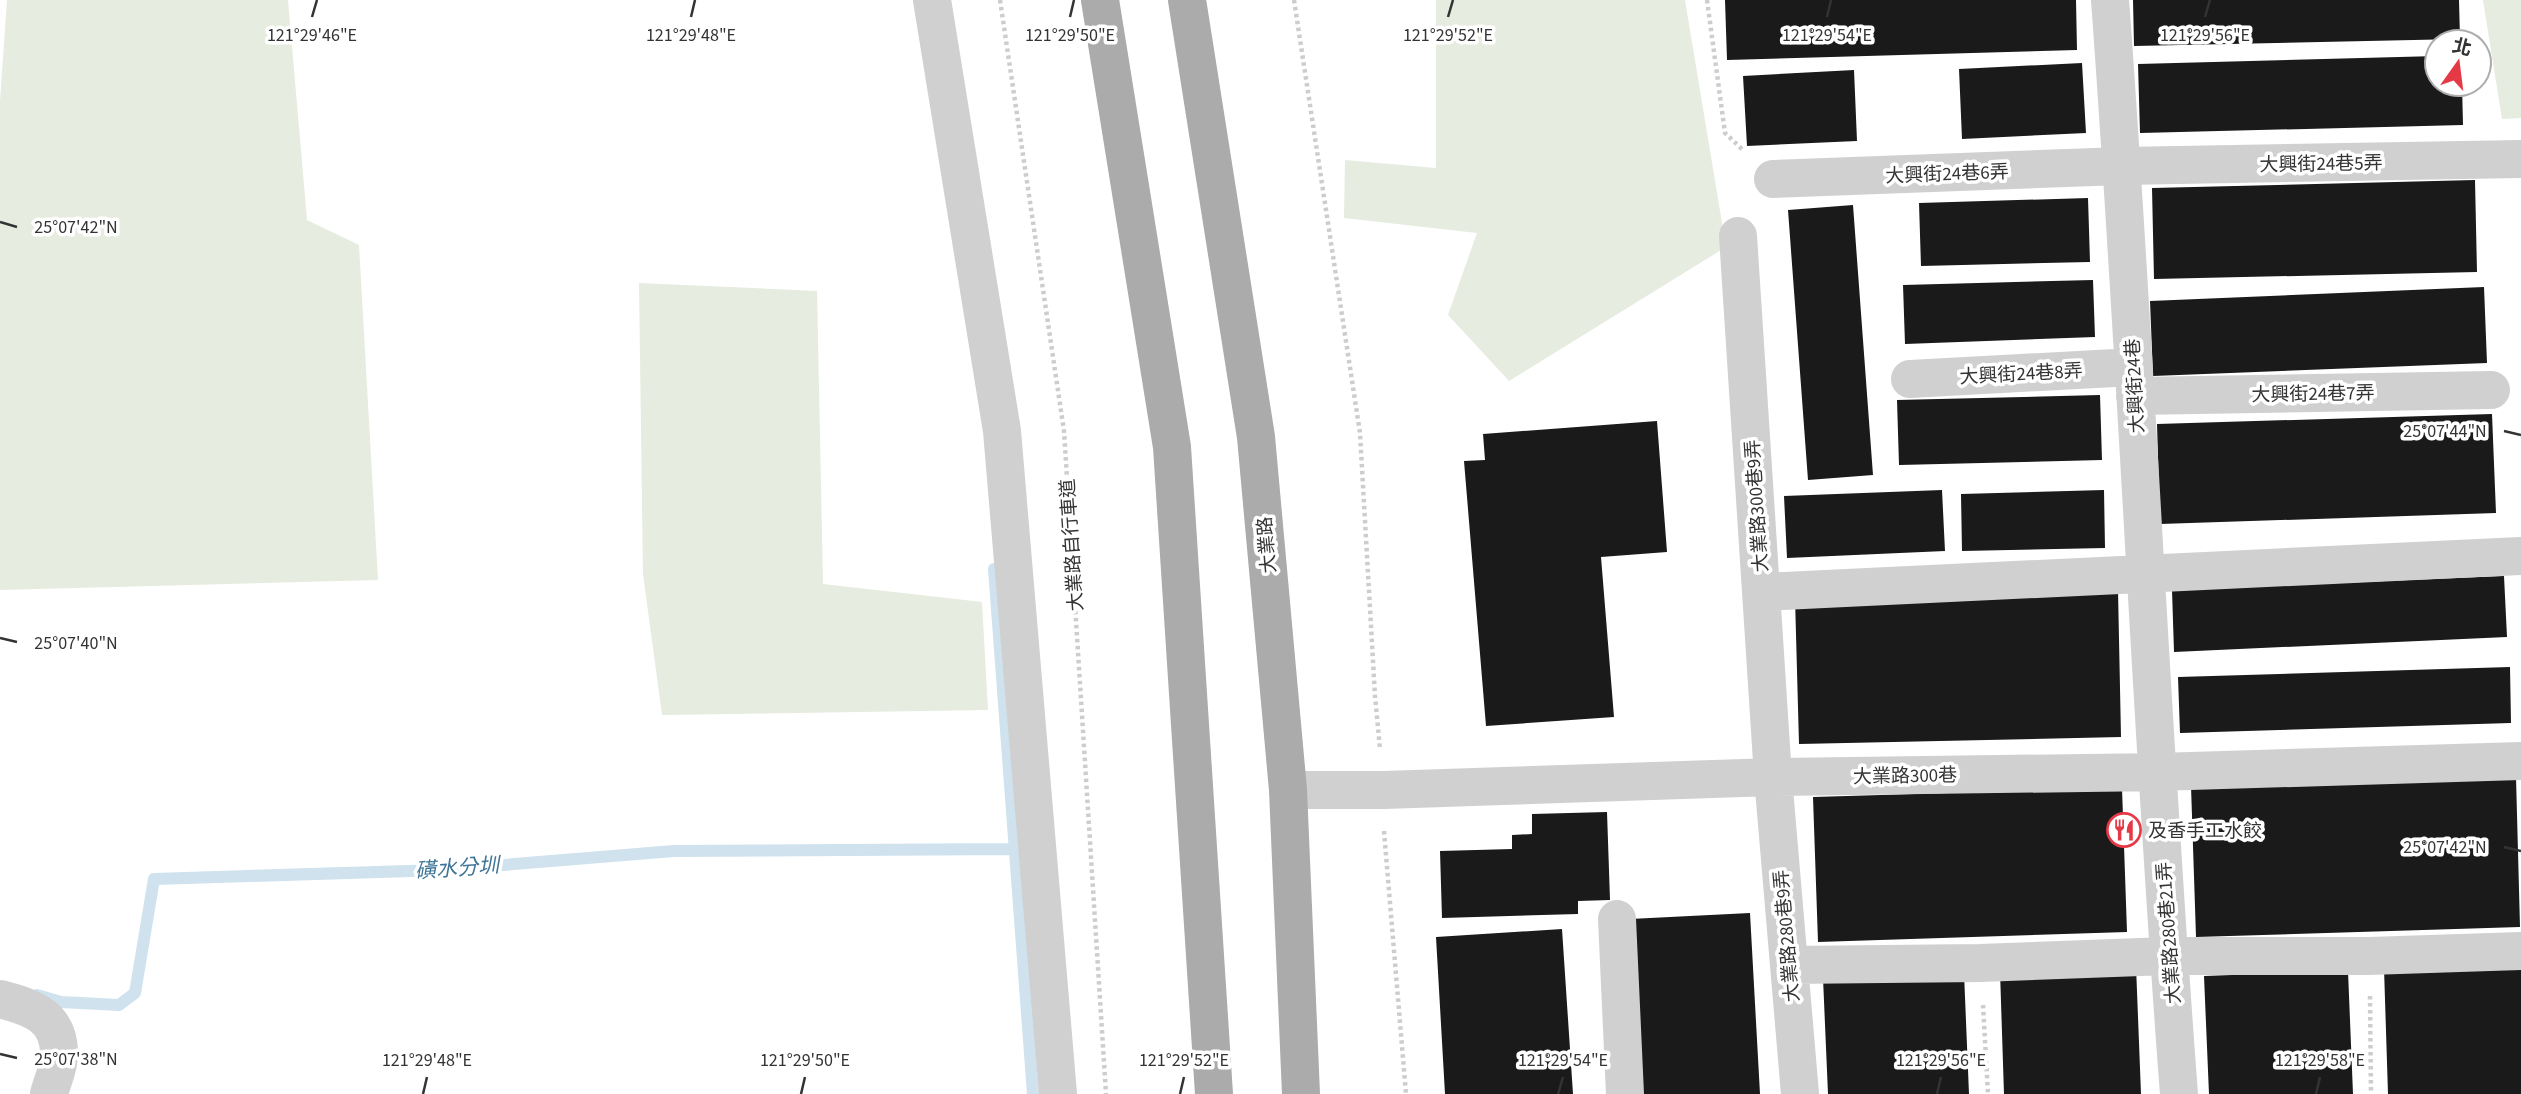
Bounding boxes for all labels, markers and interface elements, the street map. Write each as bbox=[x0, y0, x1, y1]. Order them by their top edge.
text: 121°29'46"E bbox=[267, 23, 357, 48]
text: 121°29'48"E bbox=[646, 23, 736, 48]
text: 121°29'50"E bbox=[1025, 23, 1115, 48]
text: 121°29'52"E bbox=[1403, 23, 1493, 48]
text: 121°29'54"E bbox=[1782, 23, 1872, 48]
text: 121°29'56"E bbox=[2160, 23, 2250, 48]
north arrow bbox=[2423, 28, 2493, 98]
text: 北 bbox=[2449, 33, 2474, 63]
street label: 大興街24巷5弄 bbox=[2259, 150, 2383, 179]
street label: 大興街24巷6弄 bbox=[1885, 159, 2009, 190]
text: 25°07'42"N bbox=[34, 215, 118, 240]
street label: 大興街24巷 bbox=[2120, 338, 2151, 434]
street label: 大興街24巷8弄 bbox=[1959, 358, 2083, 391]
street label: 大興街24巷7弄 bbox=[2251, 380, 2375, 409]
text: 25°07'44"N bbox=[2403, 419, 2487, 444]
street label: 大業路300巷9弄 bbox=[1739, 439, 1776, 573]
street label: 大業路自行車道 bbox=[1054, 478, 1091, 612]
street label: 大業路 bbox=[1252, 515, 1283, 574]
text: 25°07'40"N bbox=[34, 631, 118, 656]
street label: 大業路300巷 bbox=[1853, 762, 1957, 791]
restaurant icon: 及香手工水餃 bbox=[2105, 811, 2143, 849]
place label: 及香手工水餃 bbox=[2148, 818, 2262, 845]
text: 25°07'42"N bbox=[2403, 835, 2487, 860]
water label: 磺水分圳 bbox=[414, 850, 503, 886]
street label: 大業路280巷21弄 bbox=[2151, 861, 2188, 1005]
street label: 大業路280巷9弄 bbox=[1768, 869, 1807, 1003]
text: 25°07'38"N bbox=[34, 1047, 118, 1072]
text: 121°29'48"E bbox=[382, 1048, 472, 1073]
text: 121°29'50"E bbox=[760, 1048, 850, 1073]
text: 121°29'52"E bbox=[1139, 1048, 1229, 1073]
text: 121°29'54"E bbox=[1518, 1048, 1608, 1073]
text: 121°29'56"E bbox=[1896, 1048, 1986, 1073]
text: 121°29'58"E bbox=[2275, 1048, 2365, 1073]

